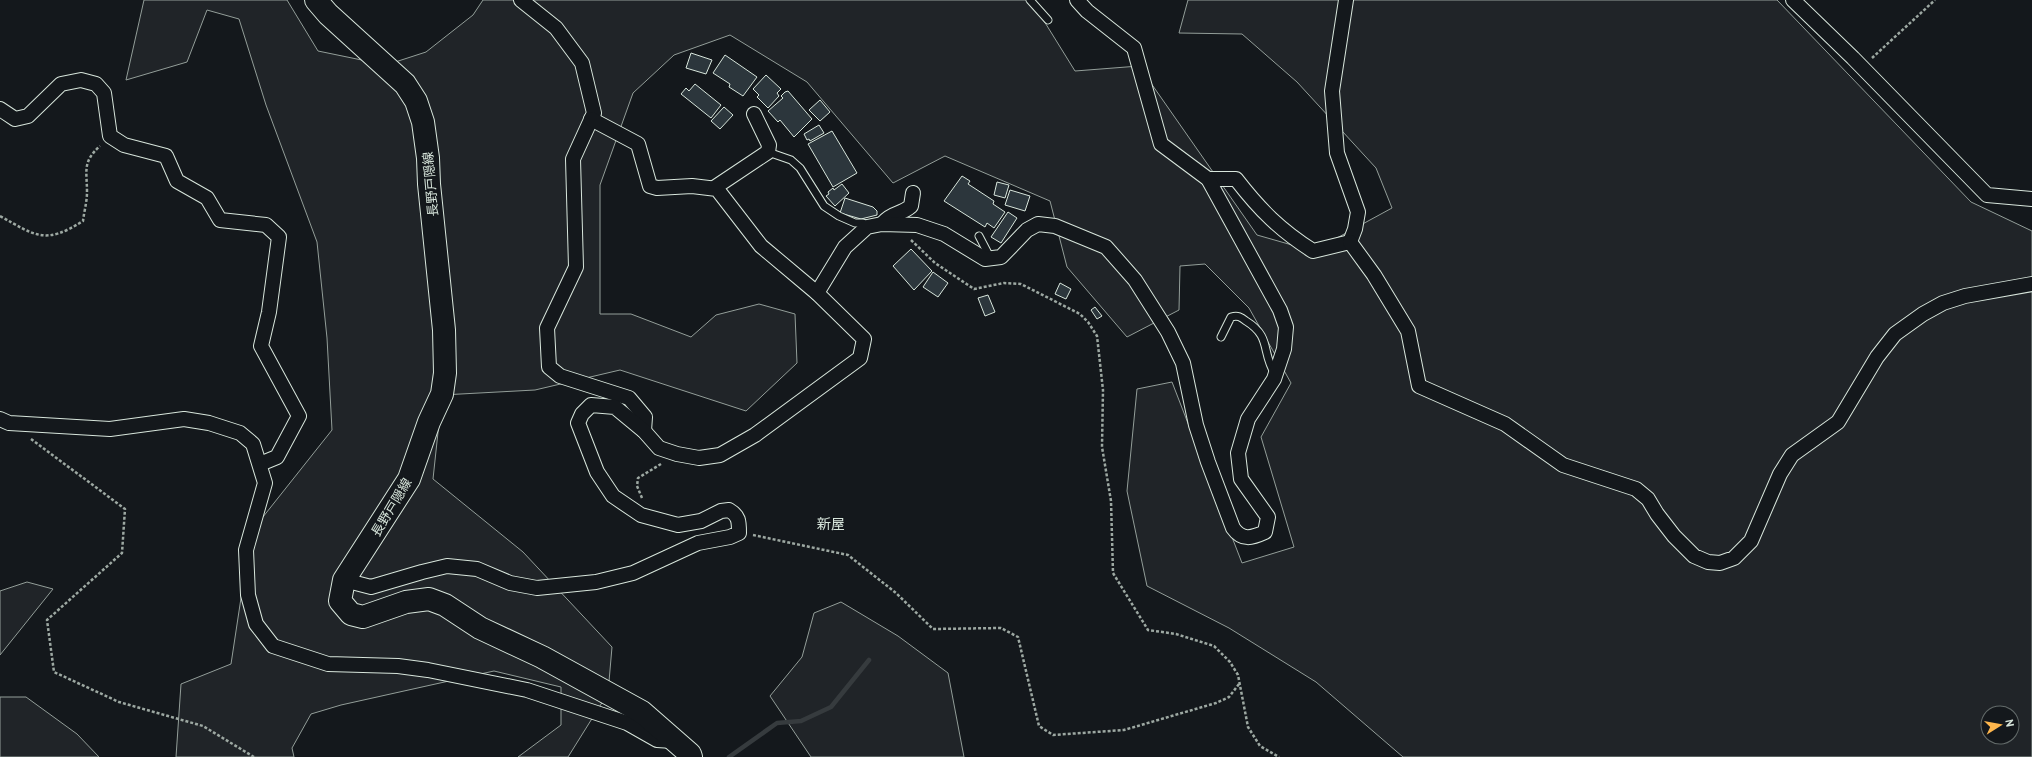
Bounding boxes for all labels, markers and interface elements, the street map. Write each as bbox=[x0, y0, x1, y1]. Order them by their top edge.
street label: 長野戸隠線 bbox=[419, 151, 442, 217]
street label: 長野戸隠線 bbox=[367, 475, 415, 539]
district label: 新屋 bbox=[817, 515, 845, 533]
north arrow bbox=[1980, 705, 2020, 745]
text: N bbox=[2002, 718, 2017, 728]

